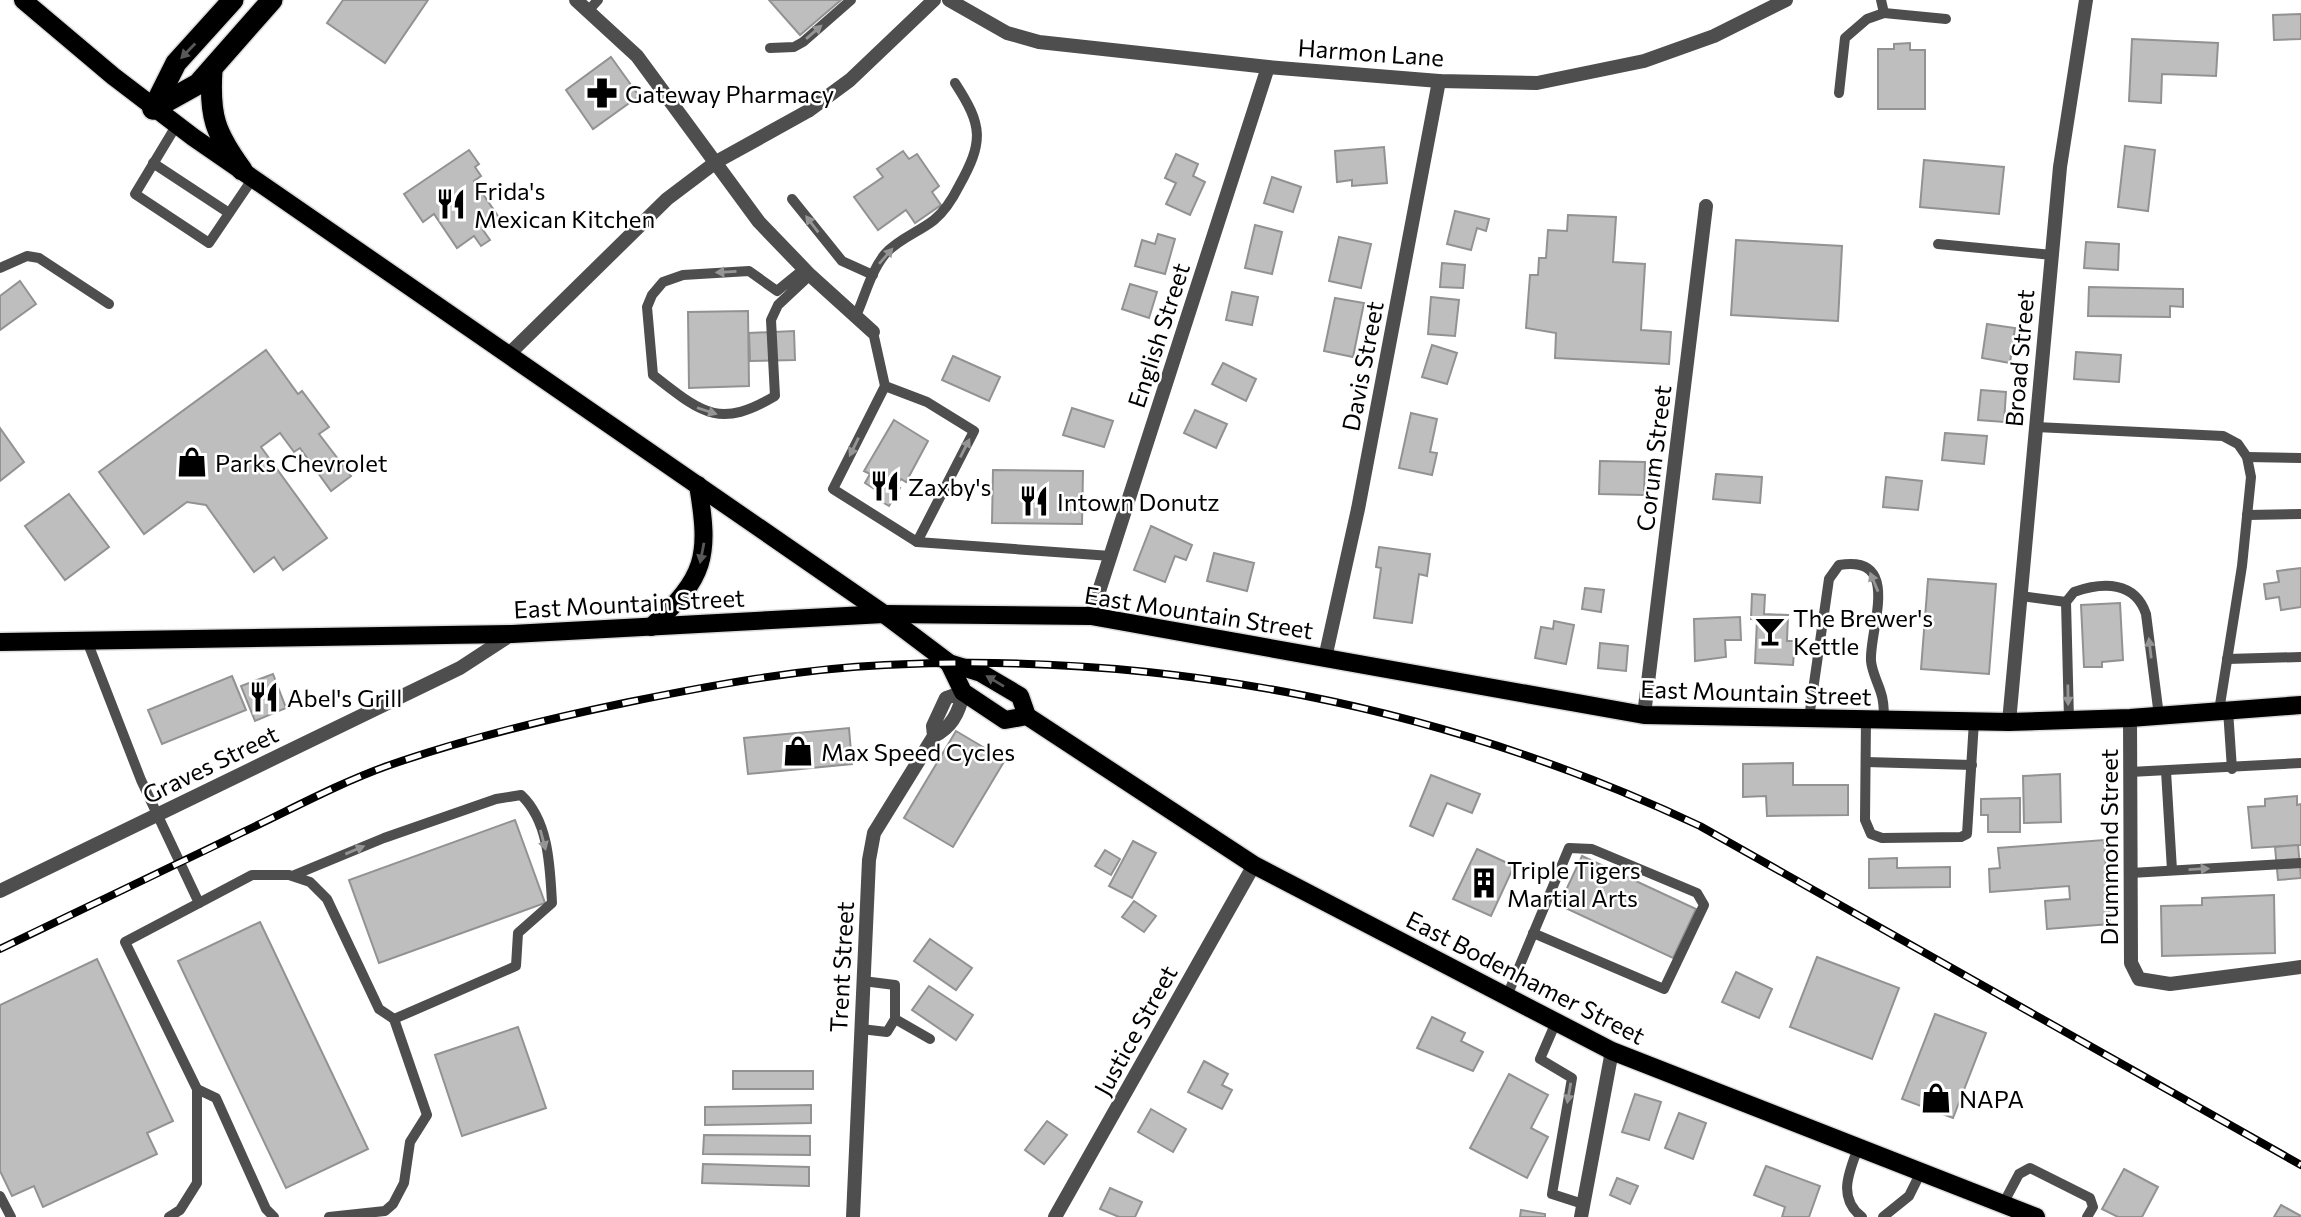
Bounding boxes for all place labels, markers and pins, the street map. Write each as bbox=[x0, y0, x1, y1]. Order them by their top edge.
pharmacy icon: Gateway Pharmacy bbox=[585, 76, 619, 110]
place label: Gateway Pharmacy bbox=[625, 79, 834, 108]
place label: Frida's Mexican Kitchen bbox=[474, 176, 655, 233]
restaurant icon: Frida's Mexican Kitchen bbox=[434, 187, 468, 221]
shop icon: Parks Chevrolet bbox=[175, 445, 209, 479]
place label: Parks Chevrolet bbox=[215, 448, 388, 477]
restaurant icon: Zaxby's bbox=[868, 469, 902, 503]
place label: Zaxby's bbox=[908, 472, 992, 501]
restaurant icon: Intown Donutz bbox=[1017, 484, 1051, 518]
place label: Intown Donutz bbox=[1057, 487, 1220, 516]
place label: The Brewer's Kettle bbox=[1793, 603, 1933, 660]
bar icon: The Brewer's Kettle bbox=[1753, 614, 1787, 648]
restaurant icon: Abel's Grill bbox=[247, 680, 281, 714]
place label: Abel's Grill bbox=[287, 683, 402, 712]
shop icon: Max Speed Cycles bbox=[781, 734, 815, 768]
place label: Max Speed Cycles bbox=[821, 737, 1015, 766]
place label: Triple Tigers Martial Arts bbox=[1507, 855, 1641, 912]
building icon: Triple Tigers Martial Arts bbox=[1467, 866, 1501, 900]
shop icon: NAPA bbox=[1919, 1081, 1953, 1115]
place label: NAPA bbox=[1959, 1084, 2024, 1113]

